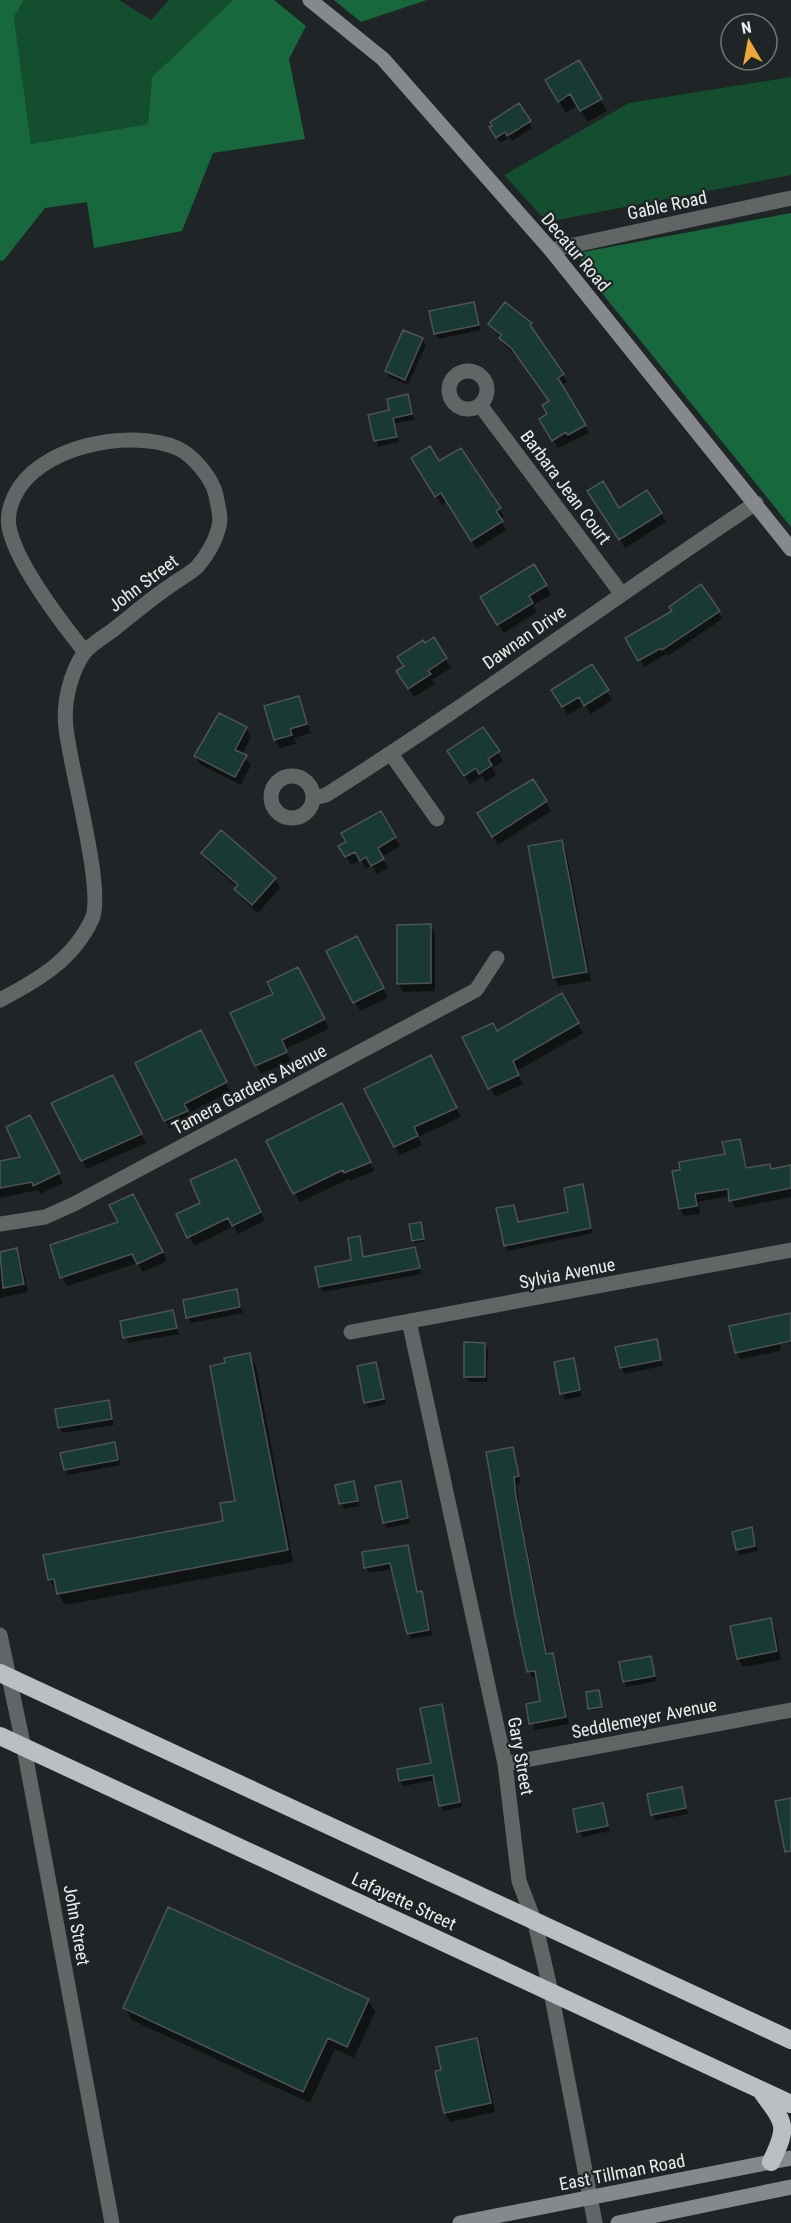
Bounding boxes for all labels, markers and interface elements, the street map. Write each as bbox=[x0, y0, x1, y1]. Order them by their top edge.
north arrow bbox=[719, 12, 779, 72]
text: N bbox=[740, 18, 753, 38]
street label: Gable Road bbox=[625, 186, 709, 224]
street label: Decatur Road bbox=[537, 209, 615, 295]
street label: Barbara Jean Court bbox=[516, 426, 616, 548]
street label: John Street bbox=[104, 550, 182, 616]
street label: Dawnan Drive bbox=[478, 601, 570, 673]
street label: Tamera Gardens Avenue bbox=[168, 1039, 330, 1139]
street label: Sylvia Avenue bbox=[517, 1253, 617, 1293]
street label: Seddlemeyer Avenue bbox=[570, 1694, 718, 1742]
street label: Gary Street bbox=[504, 1715, 538, 1797]
street label: Lafayette Street bbox=[349, 1868, 459, 1934]
street label: John Street bbox=[60, 1883, 94, 1967]
street label: East Tillman Road bbox=[557, 2149, 687, 2195]

